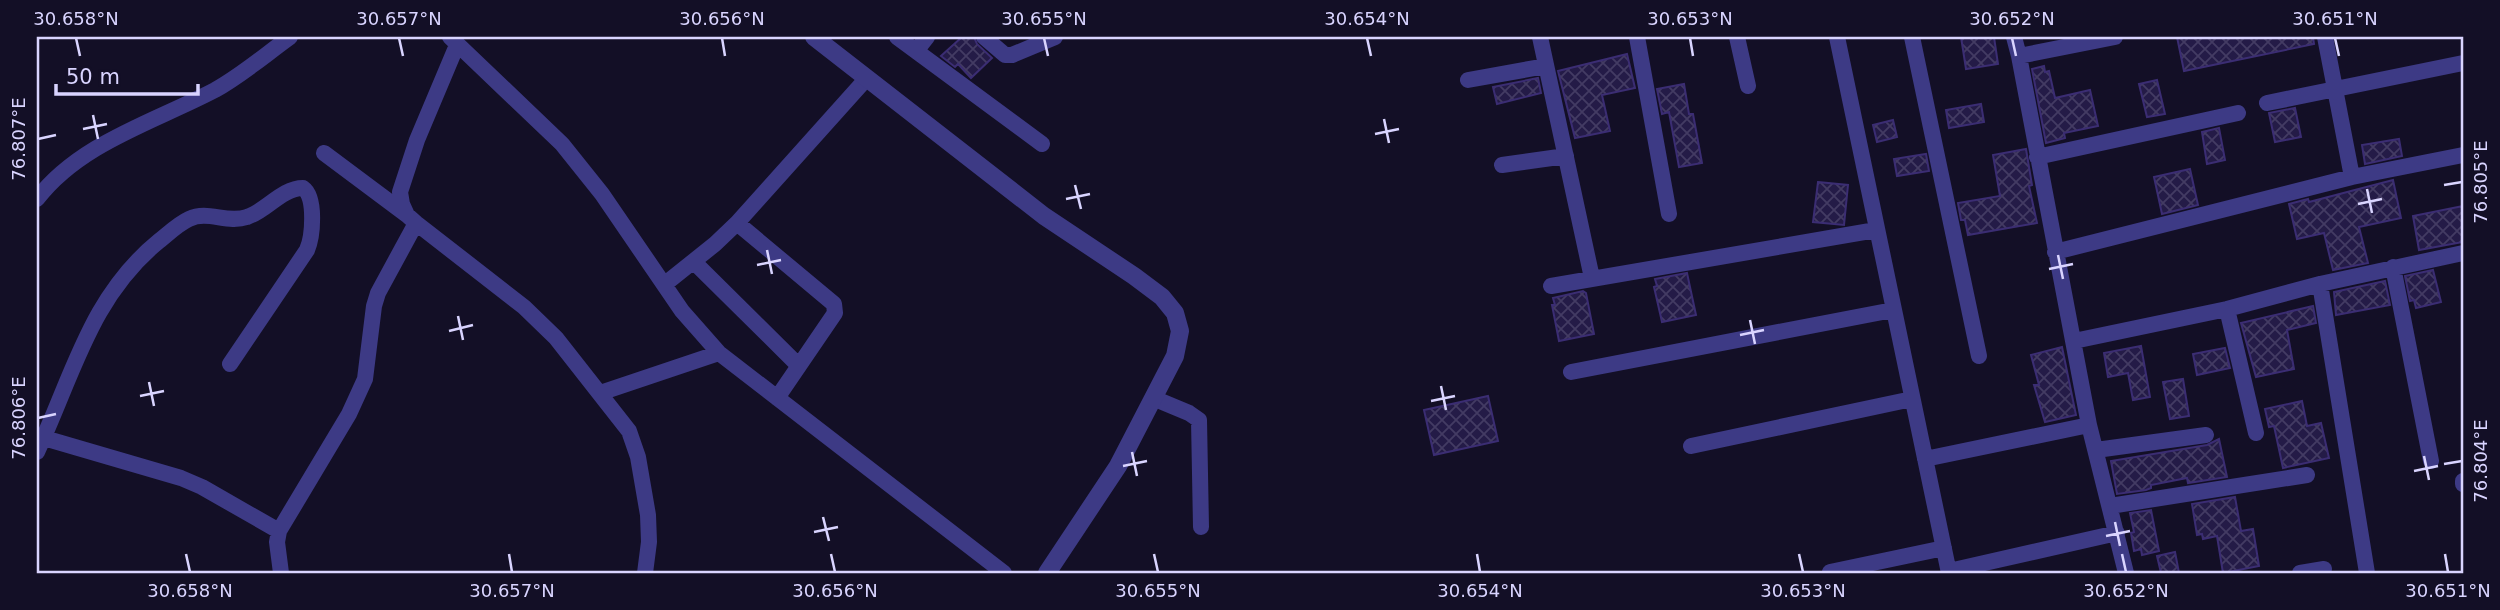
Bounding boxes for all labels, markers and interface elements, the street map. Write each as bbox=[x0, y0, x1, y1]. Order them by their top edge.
text: 30.658°N bbox=[33, 8, 119, 29]
text: 30.657°N bbox=[356, 8, 442, 29]
text: 30.656°N bbox=[679, 8, 765, 29]
text: 30.655°N bbox=[1001, 8, 1087, 29]
text: 30.654°N bbox=[1324, 8, 1410, 29]
text: 30.653°N bbox=[1647, 8, 1733, 29]
text: 30.652°N bbox=[1969, 8, 2055, 29]
text: 30.651°N bbox=[2292, 8, 2378, 29]
scale bar bbox=[56, 52, 198, 96]
text: 50 m bbox=[66, 65, 120, 89]
text: 76.807°E bbox=[8, 97, 29, 181]
text: 76.805°E bbox=[2470, 140, 2491, 224]
text: 76.806°E bbox=[8, 376, 29, 460]
text: 76.804°E bbox=[2470, 419, 2491, 503]
text: 30.658°N bbox=[147, 580, 233, 601]
text: 30.657°N bbox=[469, 580, 555, 601]
text: 30.656°N bbox=[792, 580, 878, 601]
text: 30.655°N bbox=[1115, 580, 1201, 601]
text: 30.654°N bbox=[1437, 580, 1523, 601]
text: 30.653°N bbox=[1760, 580, 1846, 601]
text: 30.652°N bbox=[2083, 580, 2169, 601]
text: 30.651°N bbox=[2405, 580, 2491, 601]

